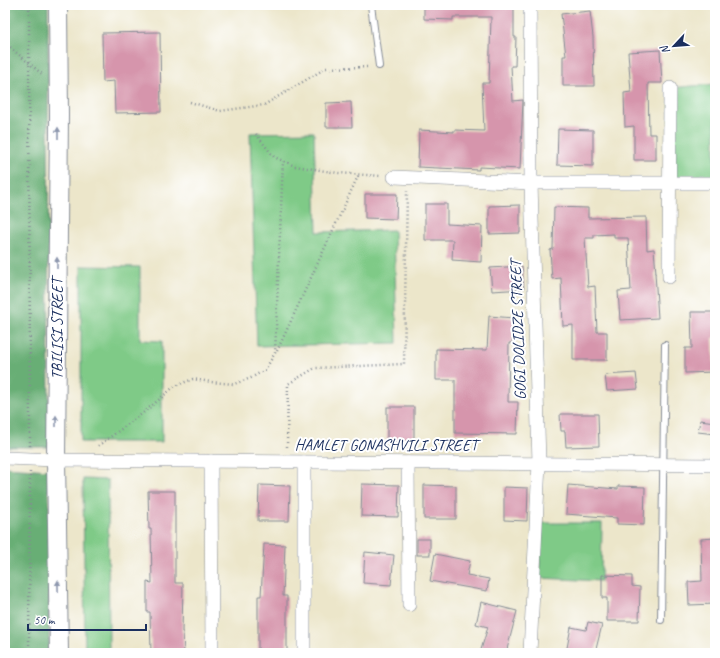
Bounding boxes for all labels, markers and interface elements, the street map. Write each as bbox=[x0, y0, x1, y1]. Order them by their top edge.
north arrow bbox=[654, 26, 694, 66]
text: N bbox=[656, 42, 673, 57]
one-way arrow bbox=[55, 126, 61, 139]
one-way arrow bbox=[54, 256, 60, 269]
street label: GOGI DOLIDZE STREET bbox=[505, 256, 530, 400]
street label: TBILISI STREET bbox=[47, 275, 67, 379]
one-way arrow bbox=[53, 414, 59, 427]
street label: HAMLET GONASHVILI STREET bbox=[295, 435, 481, 455]
one-way arrow bbox=[55, 579, 61, 592]
scale bar bbox=[28, 606, 146, 632]
text: 50 m bbox=[34, 612, 56, 628]

